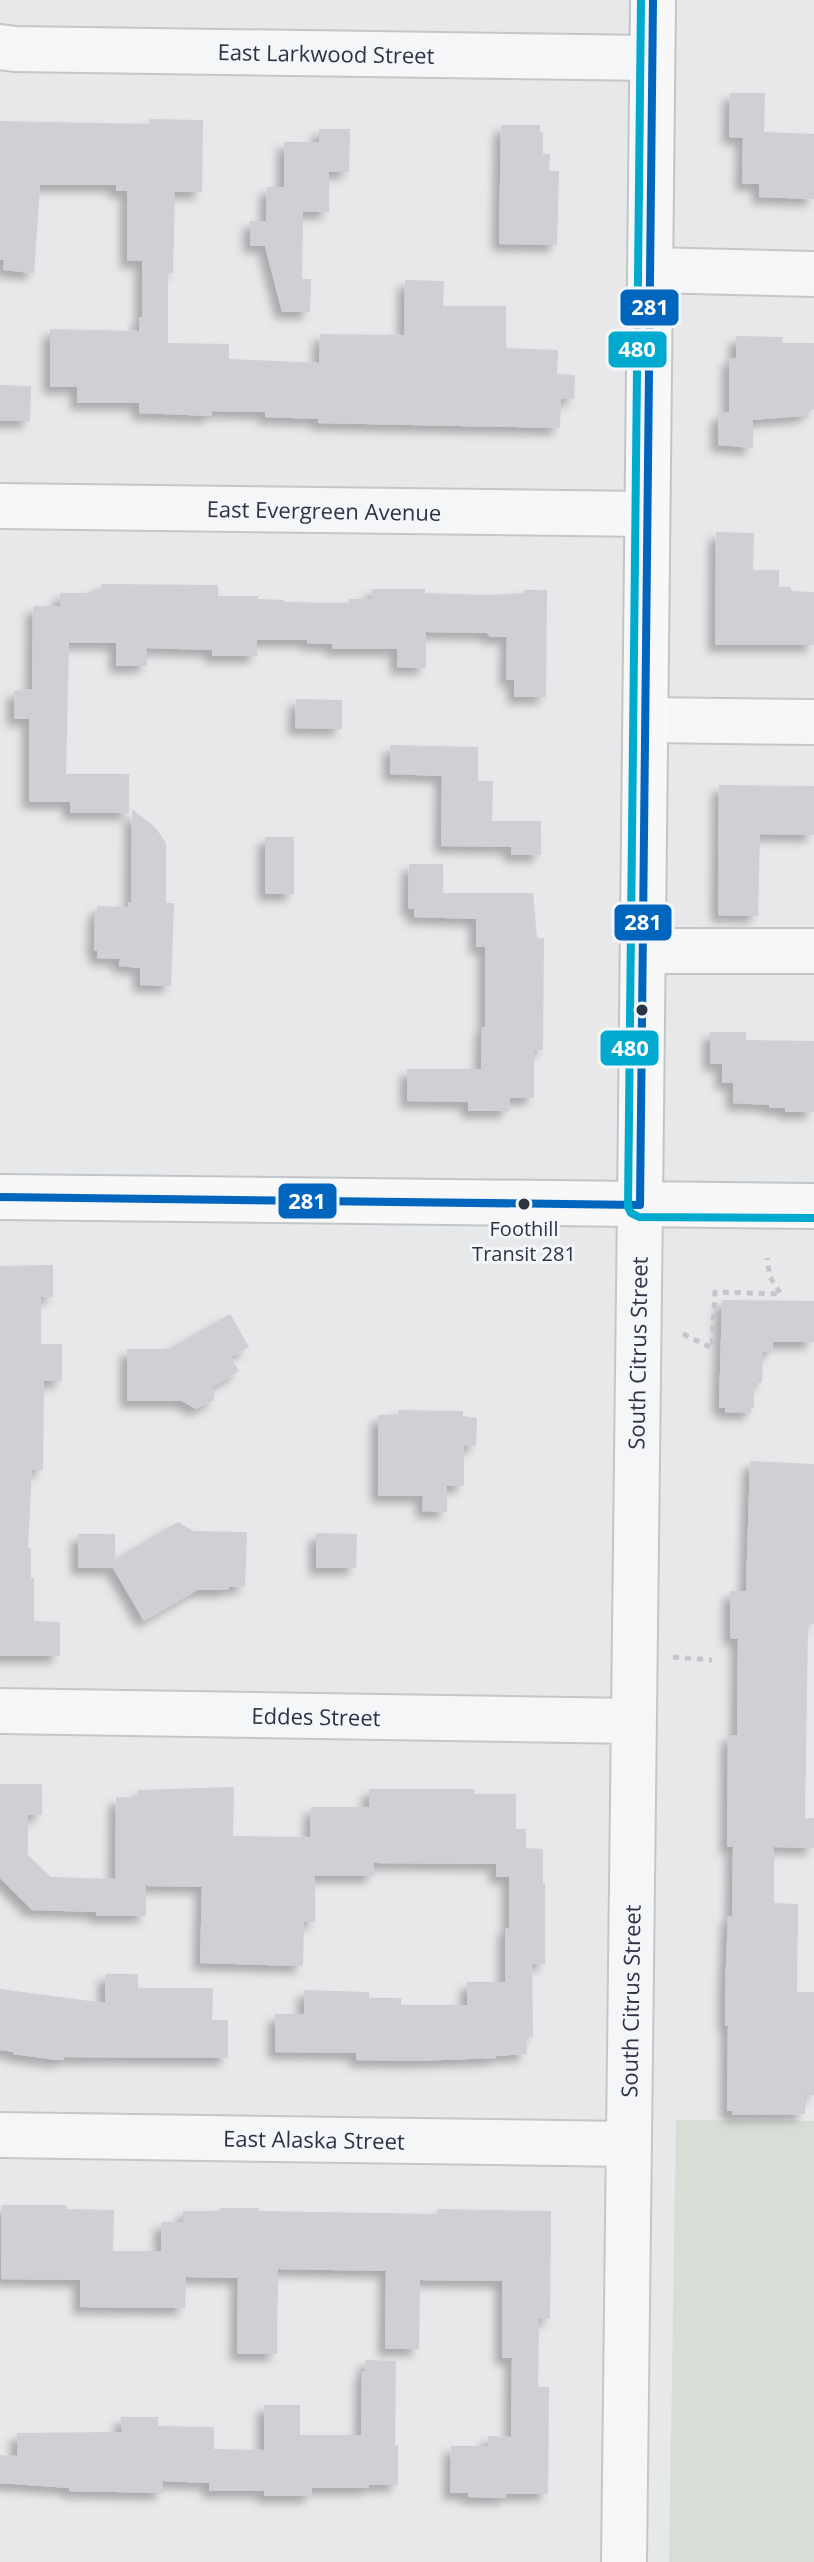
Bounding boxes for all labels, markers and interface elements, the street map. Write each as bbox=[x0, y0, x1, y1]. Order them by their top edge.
street label: East Larkwood Street bbox=[217, 36, 435, 70]
line badge: 281 bbox=[619, 288, 680, 327]
text: 281 bbox=[631, 291, 669, 321]
line badge: 480 bbox=[607, 330, 668, 369]
text: 480 bbox=[618, 333, 656, 363]
street label: East Evergreen Avenue bbox=[207, 493, 441, 527]
line badge: 281 bbox=[613, 903, 673, 942]
text: 281 bbox=[624, 906, 662, 936]
unlabelled marker bbox=[634, 1002, 650, 1018]
line badge: 480 bbox=[599, 1029, 660, 1067]
text: 480 bbox=[611, 1032, 649, 1062]
line badge: 281 bbox=[277, 1182, 338, 1220]
text: 281 bbox=[288, 1185, 326, 1215]
marker: Foothill Transit 281 bbox=[516, 1196, 532, 1212]
place label: Foothill Transit 281 bbox=[472, 1215, 576, 1267]
street label: South Citrus Street bbox=[620, 1256, 654, 1450]
street label: Eddes Street bbox=[251, 1700, 381, 1732]
street label: South Citrus Street bbox=[613, 1904, 647, 2098]
street label: East Alaska Street bbox=[223, 2122, 405, 2156]

